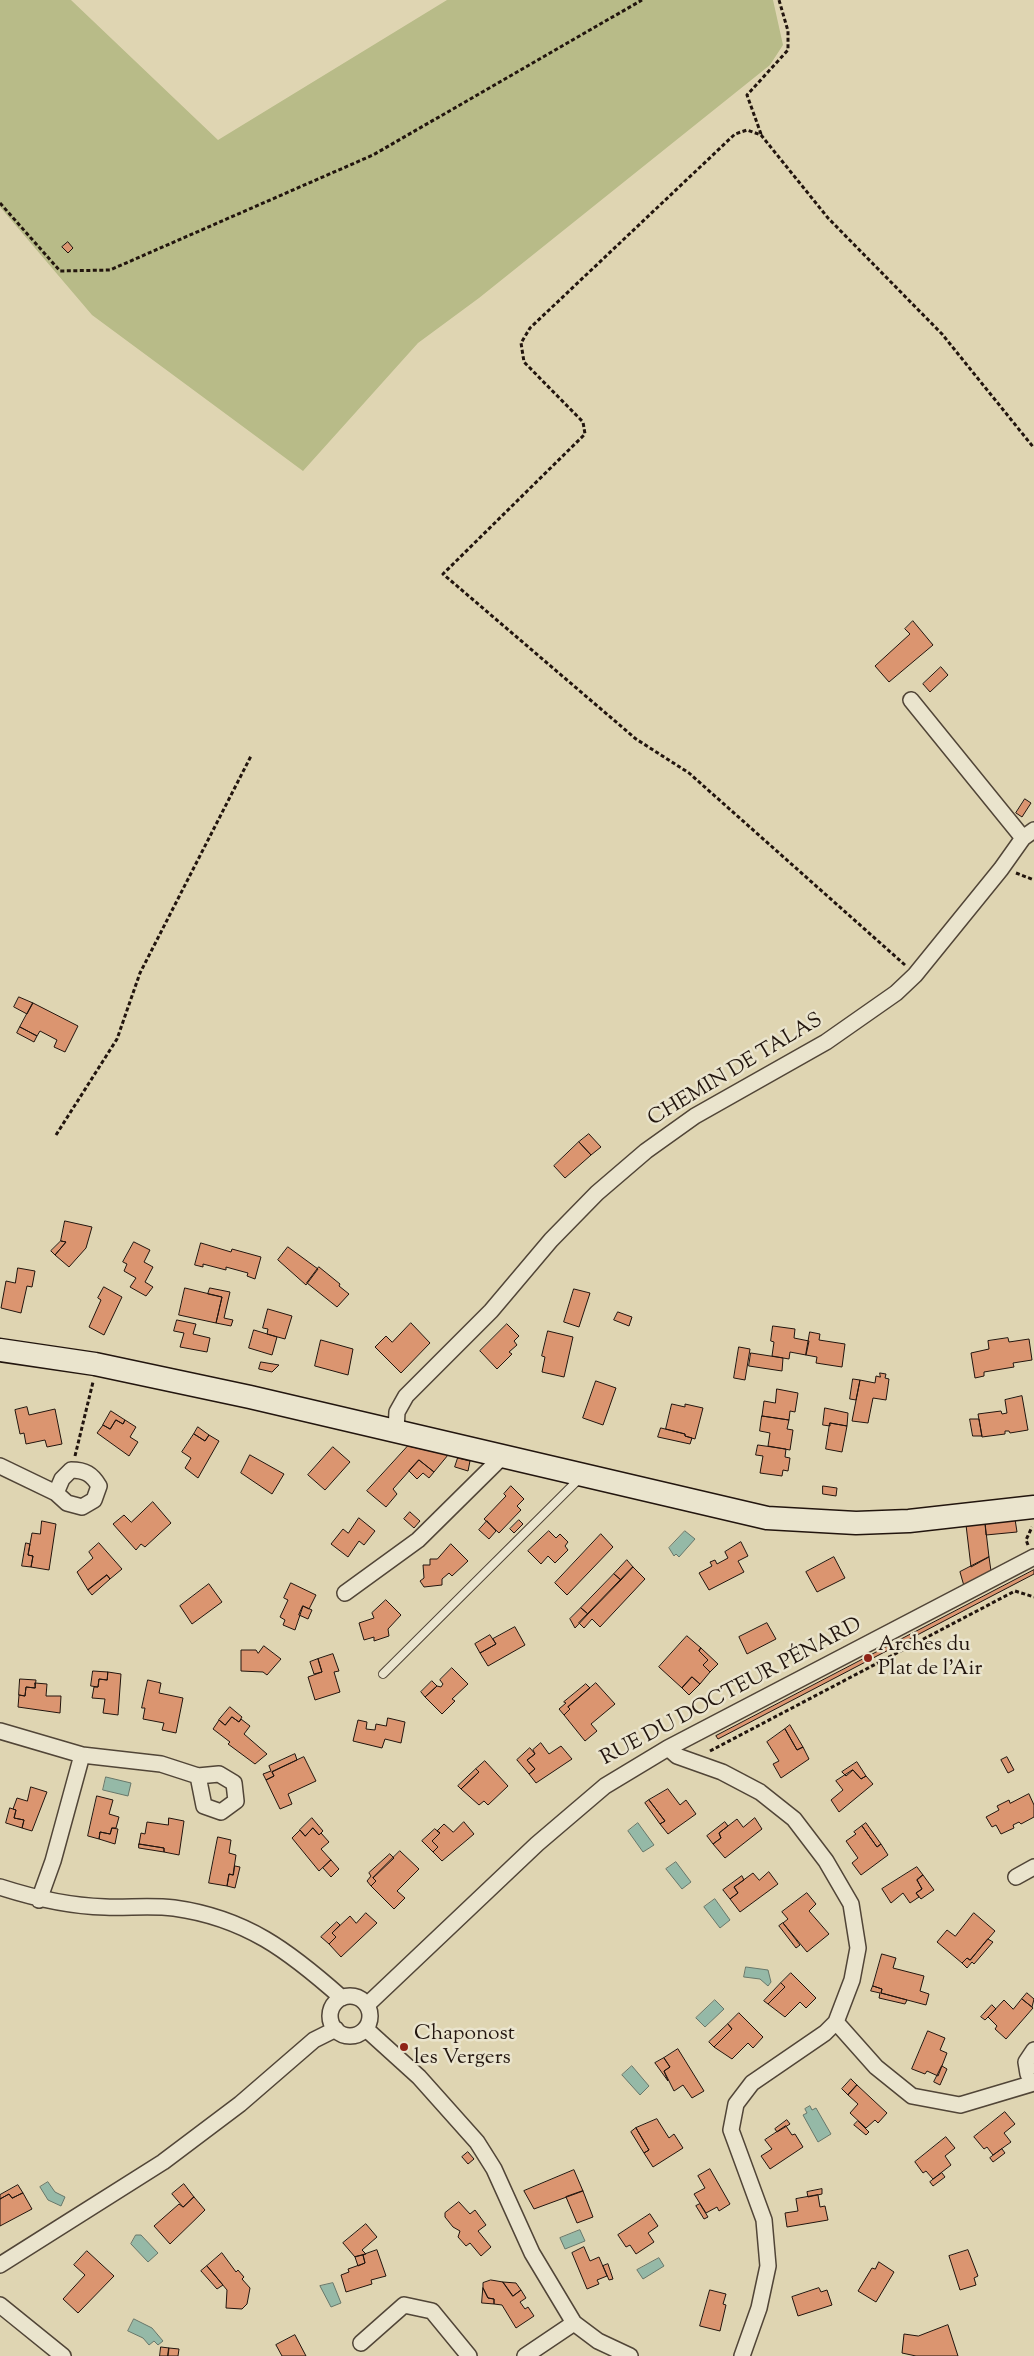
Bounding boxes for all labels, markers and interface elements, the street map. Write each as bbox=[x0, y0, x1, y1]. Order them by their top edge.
street label: CHEMIN DE TALAS bbox=[644, 1009, 828, 1133]
street label: RUE DU DOCTEUR PÉNARD bbox=[597, 1613, 867, 1773]
place label: Arches du Plat de l'Air bbox=[878, 1633, 982, 1683]
marker: Arches du Plat de l'Air bbox=[862, 1652, 874, 1664]
place label: Chaponost les Vergers bbox=[414, 2022, 515, 2072]
marker: Chaponost les Vergers bbox=[398, 2041, 410, 2053]

